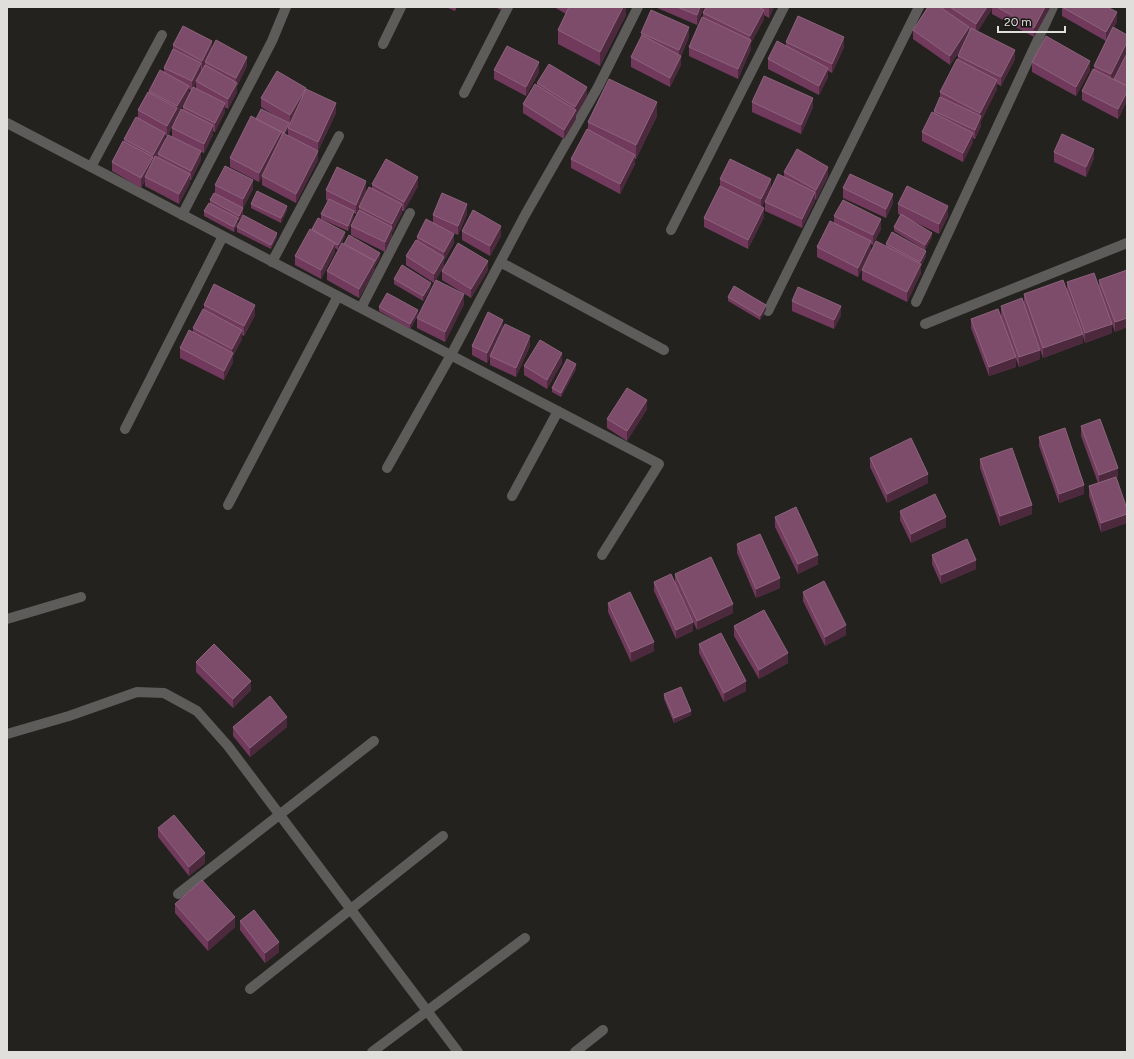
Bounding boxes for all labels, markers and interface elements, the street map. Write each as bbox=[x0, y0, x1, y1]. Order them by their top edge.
scale bar bbox=[998, 8, 1065, 34]
text: 20 m bbox=[1004, 15, 1032, 29]

